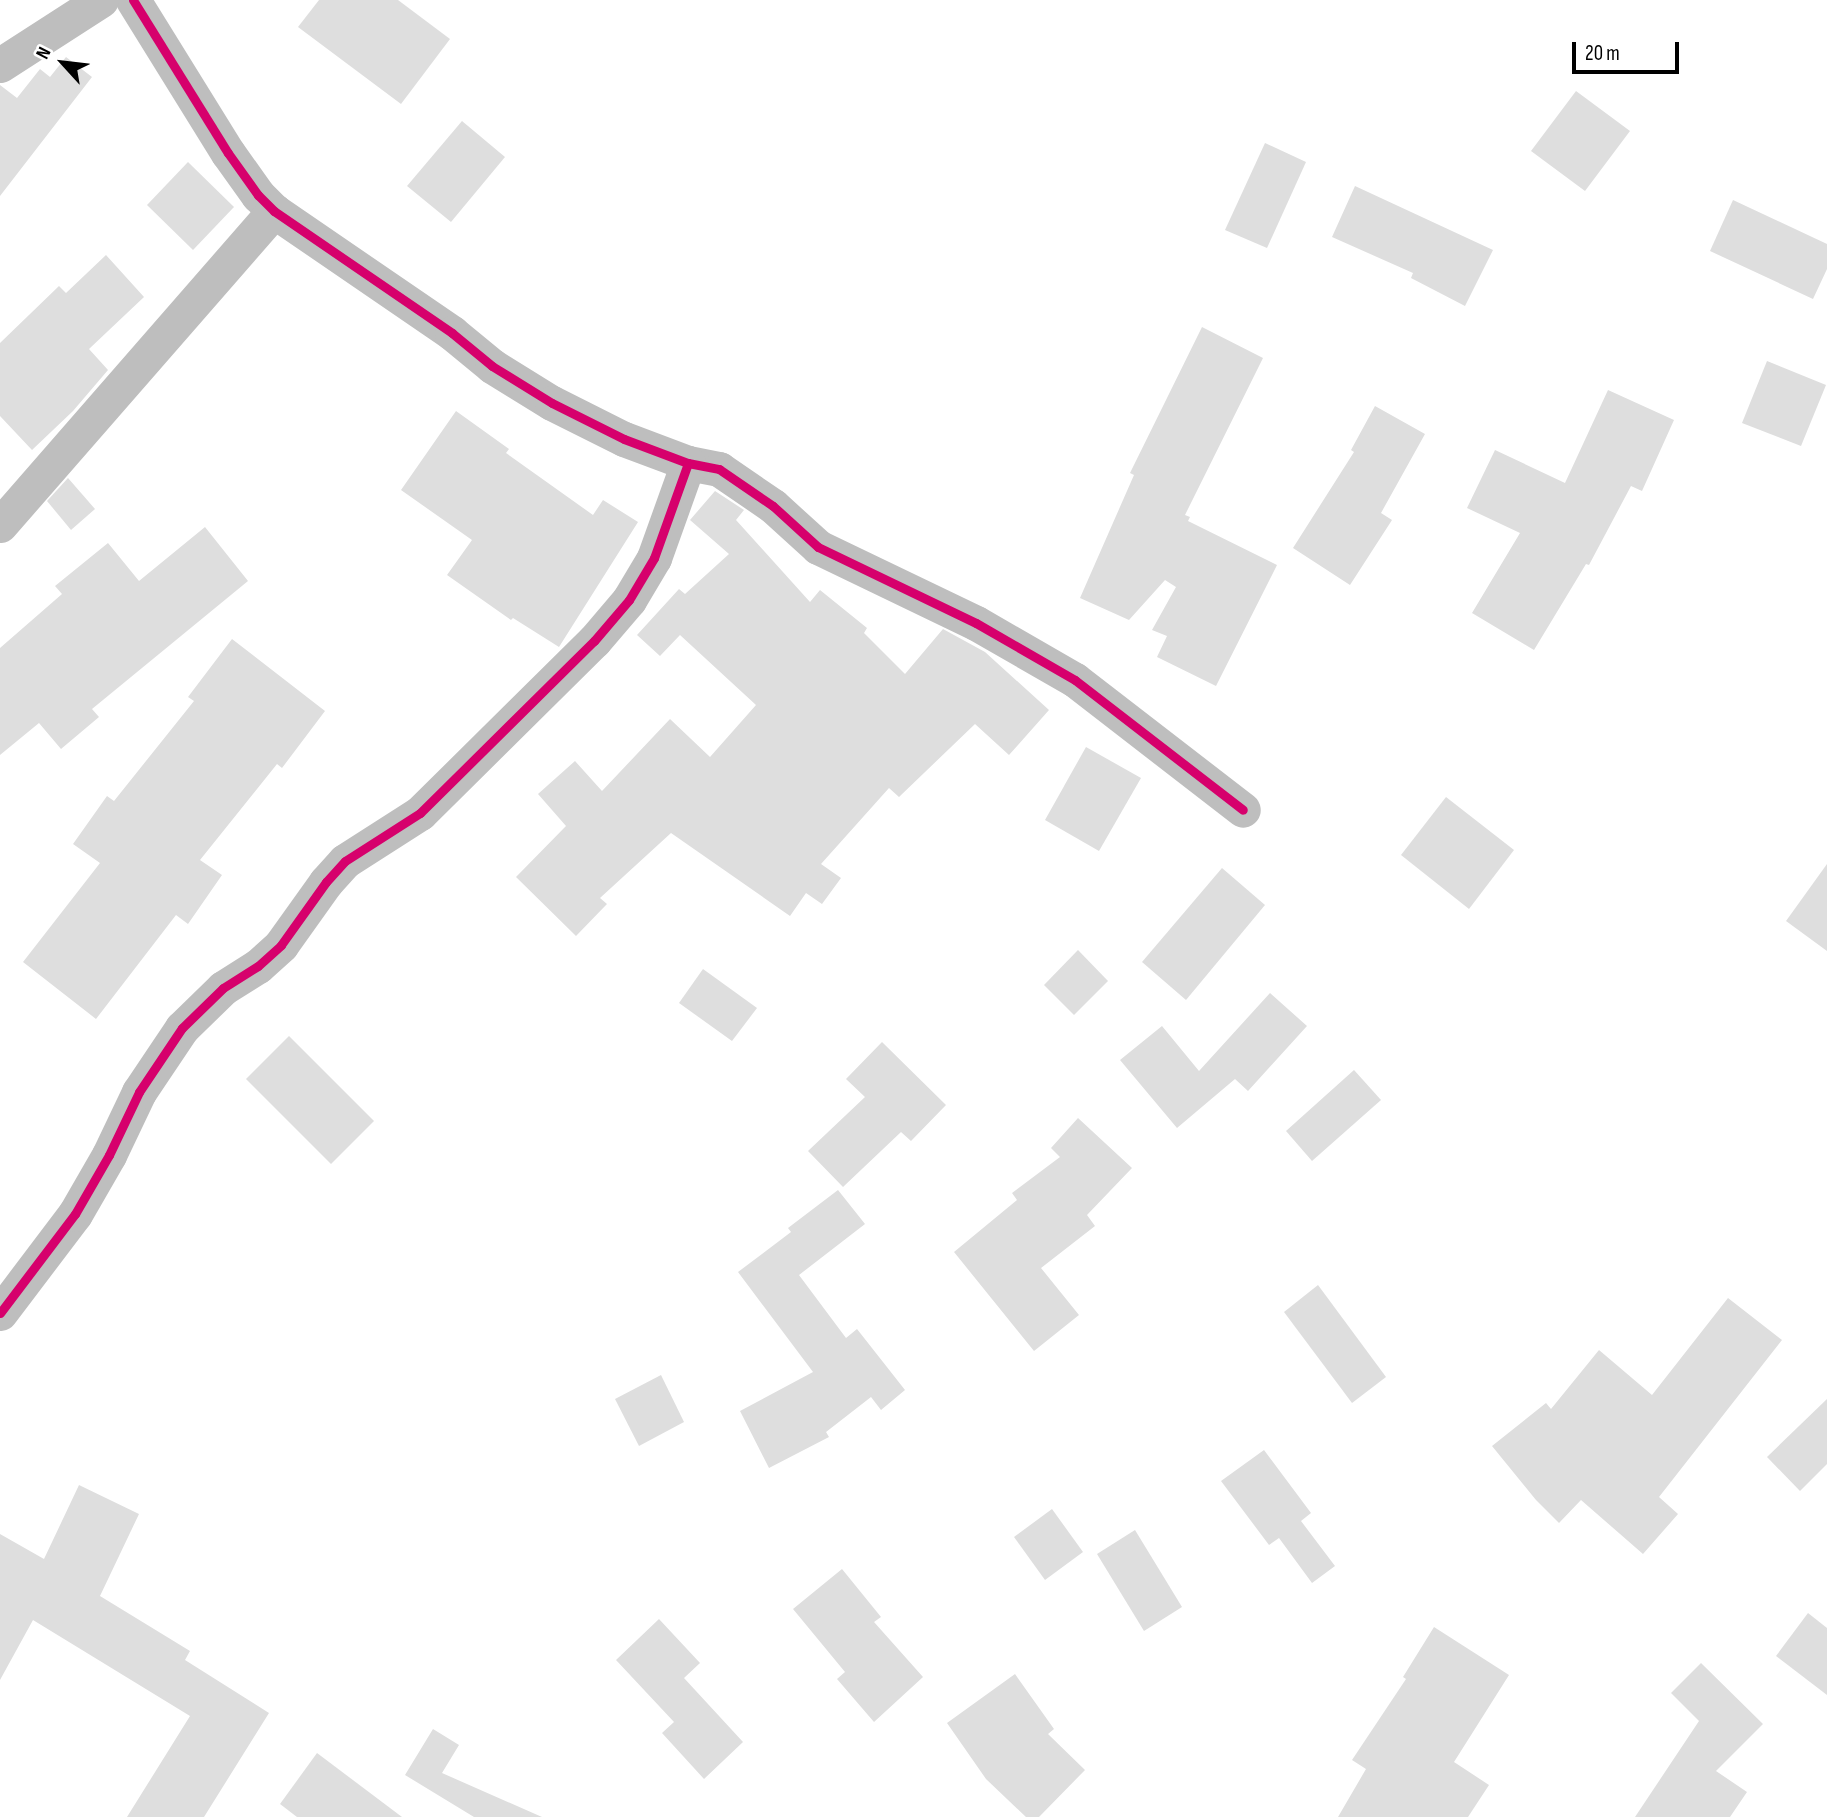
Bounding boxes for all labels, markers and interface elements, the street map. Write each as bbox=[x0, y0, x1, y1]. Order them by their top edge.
north arrow bbox=[28, 28, 98, 98]
scale bar bbox=[1575, 28, 1682, 72]
text: 20 m bbox=[1585, 41, 1620, 66]
text: N bbox=[31, 43, 56, 63]

